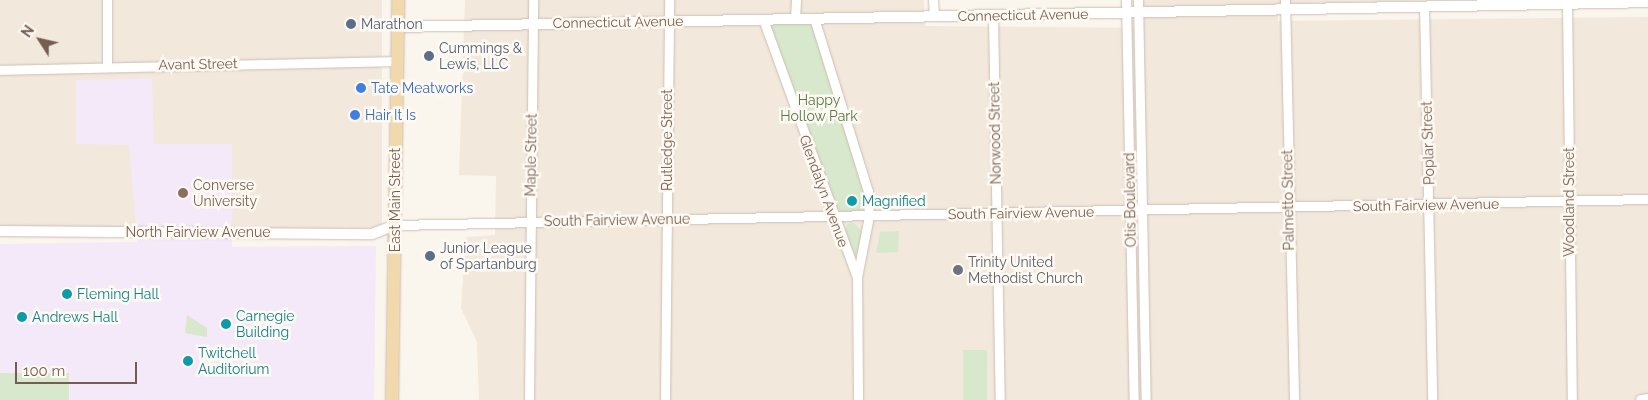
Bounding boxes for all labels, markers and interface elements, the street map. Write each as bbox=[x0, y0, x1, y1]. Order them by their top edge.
street label: Connecticut Avenue bbox=[957, 5, 1089, 25]
street label: Connecticut Avenue bbox=[552, 12, 684, 32]
north arrow bbox=[15, 15, 65, 65]
place label: Marathon bbox=[361, 16, 423, 32]
marker: Marathon bbox=[345, 18, 357, 30]
text: N bbox=[18, 22, 37, 40]
place label: Cummings & Lewis, LLC bbox=[439, 40, 522, 72]
marker: Cummings & Lewis, LLC bbox=[423, 50, 435, 62]
street label: Avant Street bbox=[158, 55, 238, 73]
place label: Tate Meatworks bbox=[371, 80, 473, 96]
street label: Norwood Street bbox=[986, 81, 1004, 185]
marker: Tate Meatworks bbox=[355, 82, 367, 94]
street label: Rutledge Street bbox=[659, 89, 675, 191]
park label: Happy Hollow Park bbox=[780, 92, 858, 124]
street label: Poplar Street bbox=[1418, 101, 1438, 185]
place label: Hair It Is bbox=[365, 107, 416, 123]
marker: Hair It Is bbox=[349, 109, 361, 121]
street label: Maple Street bbox=[522, 113, 540, 197]
street label: Glendalyn Avenue bbox=[796, 132, 852, 250]
street label: Woodland Street bbox=[1561, 147, 1577, 257]
street label: East Main Street bbox=[387, 148, 403, 252]
street label: Palmetto Street bbox=[1279, 149, 1297, 251]
street label: Otis Boulevard bbox=[1121, 152, 1139, 248]
place label: Converse University bbox=[193, 177, 257, 210]
marker: Converse University bbox=[177, 187, 189, 199]
place label: Magnified bbox=[862, 193, 926, 209]
marker: Magnified bbox=[846, 195, 858, 207]
street label: South Fairview Avenue bbox=[1352, 195, 1500, 215]
street label: South Fairview Avenue bbox=[947, 203, 1095, 223]
street label: South Fairview Avenue bbox=[543, 210, 691, 230]
street label: North Fairview Avenue bbox=[125, 224, 271, 240]
place label: Junior League of Spartanburg bbox=[440, 240, 537, 272]
marker: Junior League of Spartanburg bbox=[424, 250, 436, 262]
place label: Trinity United Methodist Church bbox=[968, 254, 1083, 286]
marker: Trinity United Methodist Church bbox=[952, 264, 964, 276]
place label: Fleming Hall bbox=[77, 286, 159, 302]
marker: Fleming Hall bbox=[61, 288, 73, 300]
place label: Carnegie Building bbox=[236, 308, 294, 341]
place label: Andrews Hall bbox=[32, 309, 118, 325]
marker: Andrews Hall bbox=[16, 311, 28, 323]
marker: Carnegie Building bbox=[220, 318, 232, 330]
place label: Twitchell Auditorium bbox=[198, 345, 269, 378]
scale bar bbox=[18, 352, 140, 384]
marker: Twitchell Auditorium bbox=[182, 355, 194, 367]
text: 100 m bbox=[23, 362, 65, 380]

